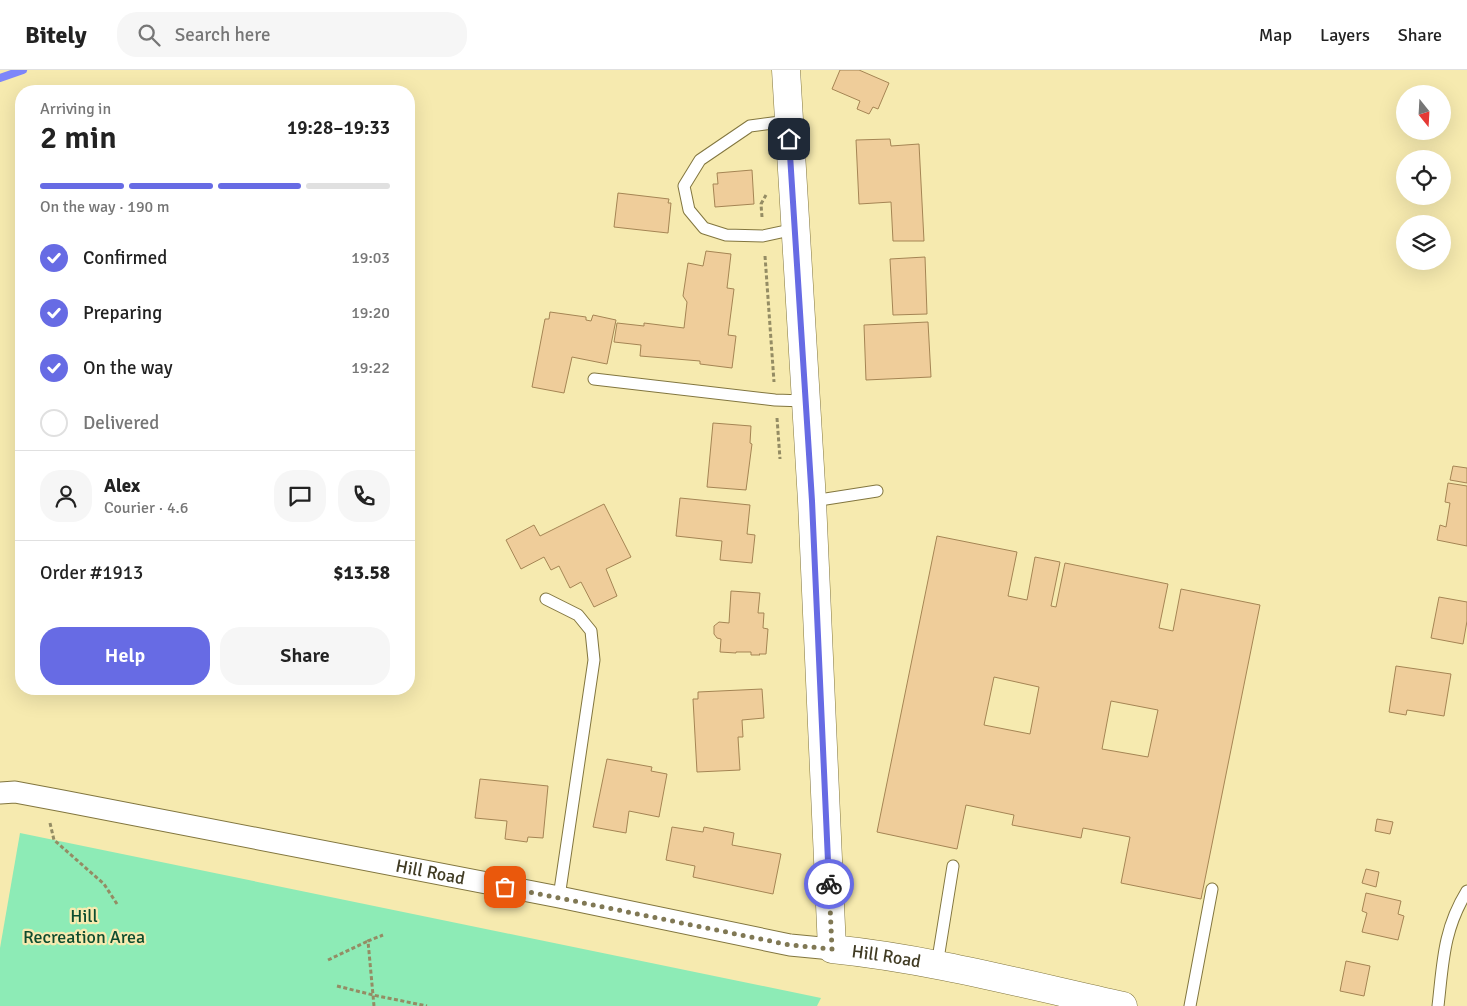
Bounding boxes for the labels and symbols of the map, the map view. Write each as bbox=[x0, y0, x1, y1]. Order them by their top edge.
north arrow bbox=[1396, 85, 1451, 140]
pin bbox=[768, 118, 810, 160]
street label: Hill Road bbox=[394, 855, 467, 890]
courier bbox=[804, 859, 854, 909]
pin bbox=[484, 866, 526, 908]
park label: Hill Recreation Area bbox=[23, 905, 145, 948]
street label: Hill Road bbox=[850, 940, 923, 973]

